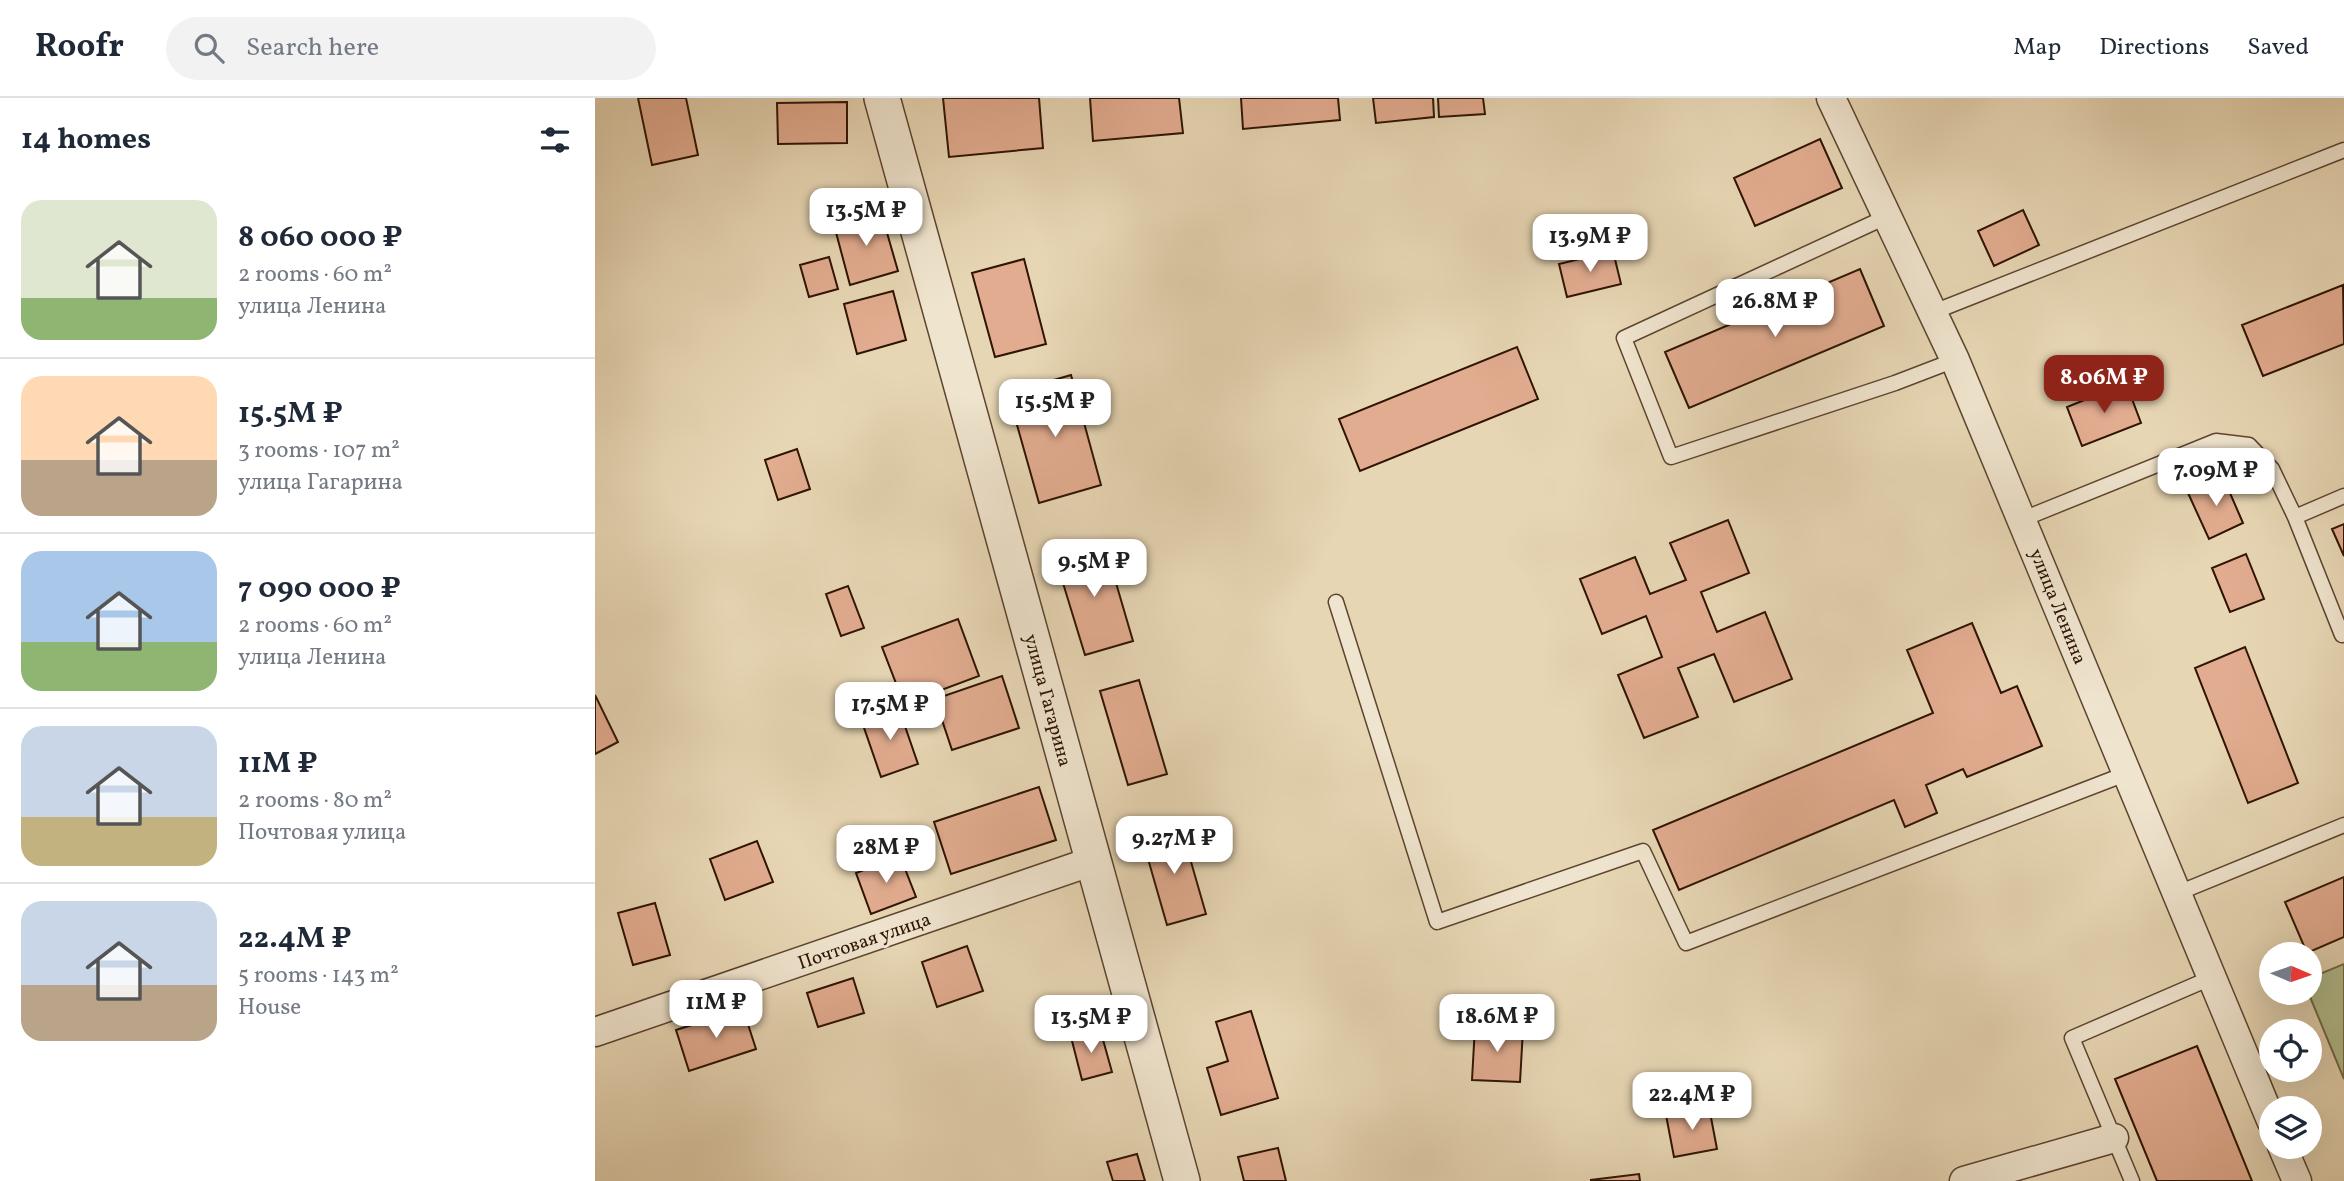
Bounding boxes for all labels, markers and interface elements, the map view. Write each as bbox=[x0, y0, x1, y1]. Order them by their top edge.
search box bbox=[166, 17, 656, 80]
text: Roofr bbox=[35, 25, 124, 71]
icon: search bbox=[190, 29, 228, 67]
text: Search here bbox=[246, 30, 379, 66]
text: Map bbox=[2013, 31, 2061, 65]
text: Directions bbox=[2099, 31, 2209, 65]
text: Saved bbox=[2247, 31, 2309, 65]
text: 14 homes bbox=[21, 119, 151, 161]
icon: filters bbox=[536, 121, 574, 159]
pin: 13.5M ₽ bbox=[801, 188, 931, 248]
text: 13.5M ₽ bbox=[826, 195, 906, 227]
pin: 13.9M ₽ bbox=[1525, 214, 1655, 274]
text: 8 060 000 ₽ bbox=[238, 217, 403, 259]
text: 13.9M ₽ bbox=[1549, 221, 1631, 253]
icon: home bbox=[77, 228, 161, 312]
text: 2 rooms · 60 m² bbox=[238, 259, 392, 291]
pin: 26.8M ₽ bbox=[1710, 280, 1840, 339]
text: 26.8M ₽ bbox=[1732, 286, 1818, 318]
text: улица Ленина bbox=[238, 291, 387, 323]
pin: 8.06M ₽ bbox=[2039, 356, 2169, 415]
text: 8.06M ₽ bbox=[2060, 362, 2148, 394]
pin: 15.5M ₽ bbox=[990, 380, 1120, 439]
text: 15.5M ₽ bbox=[1015, 386, 1095, 418]
text: 15.5M ₽ bbox=[238, 393, 343, 435]
icon: home bbox=[77, 404, 161, 488]
text: 3 rooms · 107 m² bbox=[238, 435, 400, 467]
pin: 7.09M ₽ bbox=[2151, 448, 2281, 508]
text: 7.09M ₽ bbox=[2174, 455, 2258, 487]
text: улица Гагарина bbox=[238, 467, 403, 499]
pin: 9.5M ₽ bbox=[1037, 540, 1151, 599]
street label: улица Ленина bbox=[2022, 545, 2092, 669]
text: 9.5M ₽ bbox=[1058, 546, 1130, 578]
text: 7 090 000 ₽ bbox=[238, 568, 401, 610]
icon: home bbox=[77, 579, 161, 663]
text: 2 rooms · 60 m² bbox=[238, 610, 392, 642]
street label: улица Гагарина bbox=[1017, 631, 1077, 770]
text: улица Ленина bbox=[238, 642, 387, 674]
pin: 17.5M ₽ bbox=[825, 682, 955, 742]
text: 17.5M ₽ bbox=[851, 689, 929, 721]
text: 11M ₽ bbox=[238, 743, 318, 785]
icon: home bbox=[77, 754, 161, 838]
text: 2 rooms · 80 m² bbox=[238, 785, 392, 817]
pin: 9.27M ₽ bbox=[1109, 816, 1239, 876]
text: Почтовая улица bbox=[238, 817, 406, 849]
text: 9.27M ₽ bbox=[1132, 823, 1216, 855]
pin: 28M ₽ bbox=[837, 826, 935, 885]
text: 28M ₽ bbox=[852, 832, 920, 864]
street label: Почтовая улица bbox=[795, 907, 935, 977]
text: 22.4M ₽ bbox=[238, 918, 351, 960]
icon: home bbox=[77, 929, 161, 1013]
north arrow bbox=[2259, 942, 2322, 1004]
map controls bbox=[2259, 942, 2322, 1159]
text: 5 rooms · 143 m² bbox=[238, 960, 399, 992]
pin: 11M ₽ bbox=[667, 981, 765, 1040]
text: 11M ₽ bbox=[685, 987, 747, 1019]
text: House bbox=[238, 992, 301, 1024]
pin: 18.6M ₽ bbox=[1432, 995, 1562, 1054]
pin: 13.5M ₽ bbox=[1026, 996, 1156, 1055]
text: 18.6M ₽ bbox=[1455, 1001, 1539, 1033]
text: 13.5M ₽ bbox=[1051, 1002, 1131, 1034]
button: locate bbox=[2259, 1019, 2322, 1082]
pin: 22.4M ₽ bbox=[1627, 1072, 1757, 1132]
text: 22.4M ₽ bbox=[1649, 1079, 1736, 1111]
button: layers bbox=[2259, 1096, 2322, 1159]

